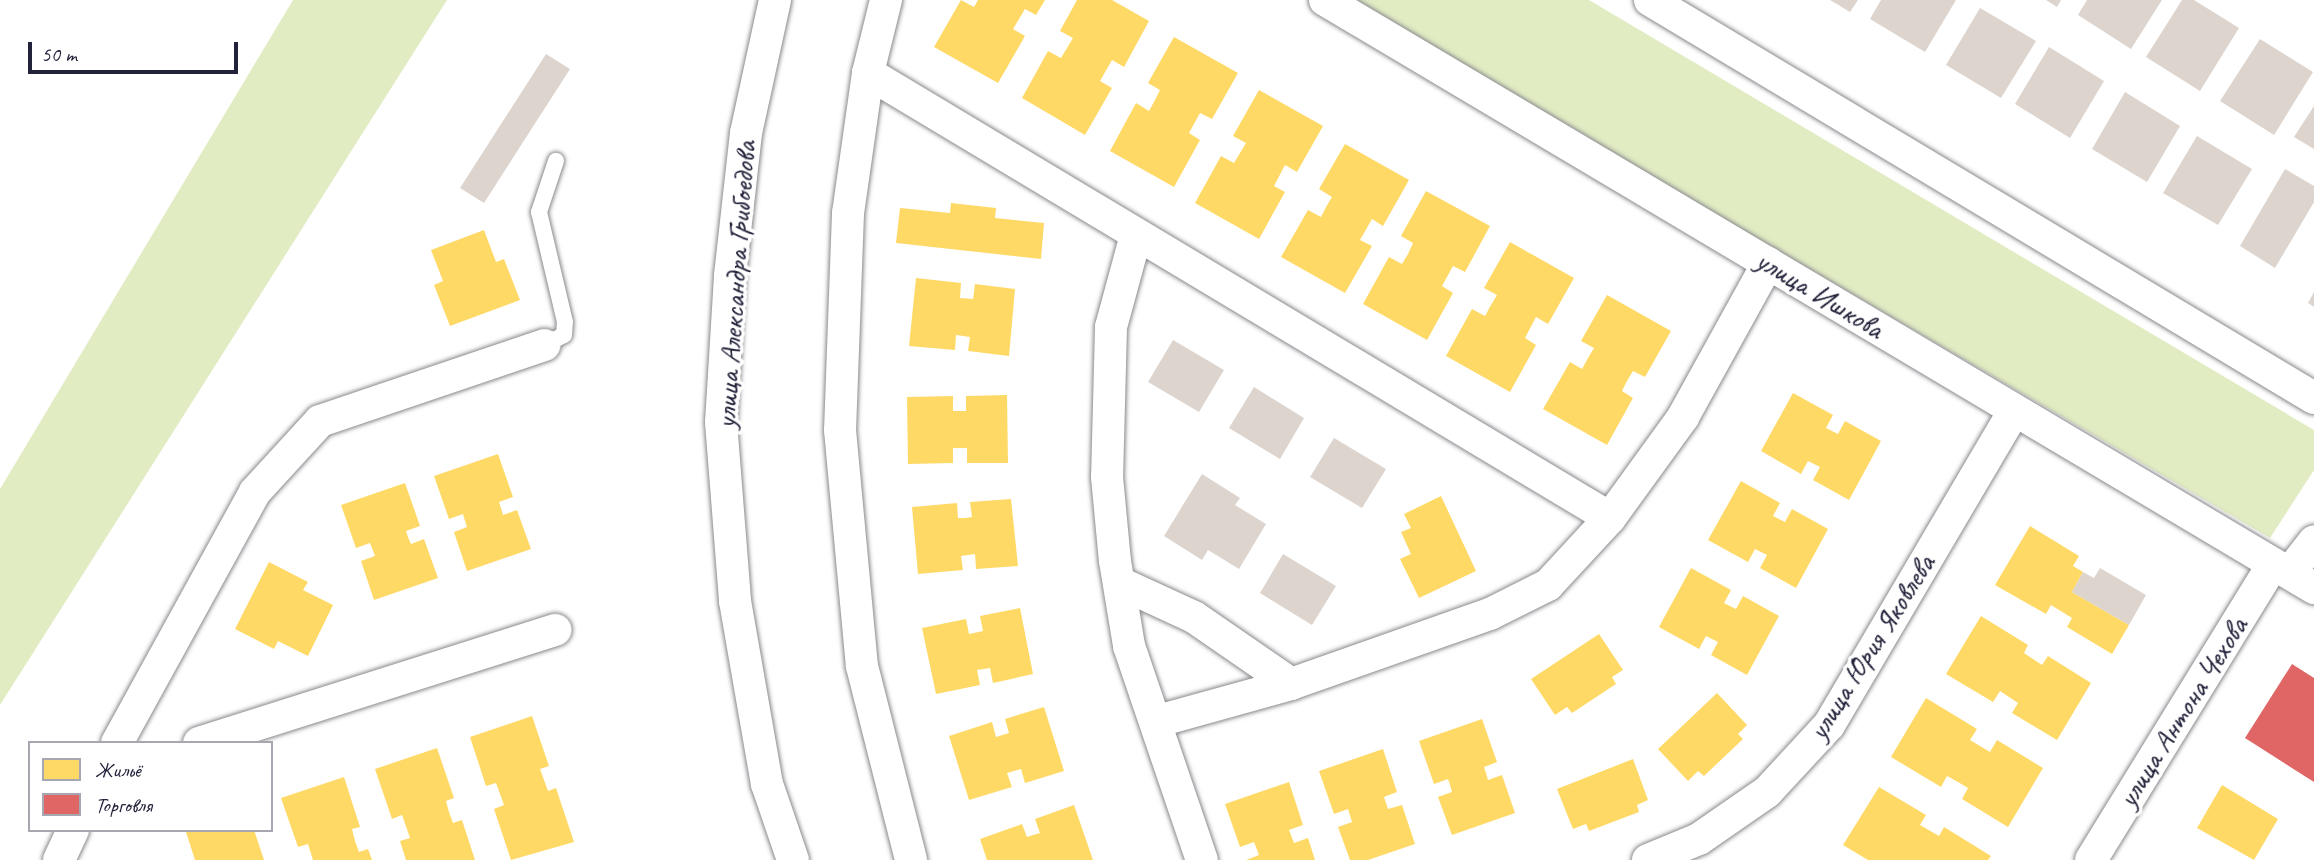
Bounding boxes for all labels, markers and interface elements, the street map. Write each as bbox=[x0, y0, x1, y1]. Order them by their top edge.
scale bar bbox=[32, 28, 242, 72]
text: 50 m bbox=[41, 41, 77, 67]
street label: улица Александра Грибоедова bbox=[707, 141, 763, 429]
street label: улица Ишкова bbox=[1749, 241, 1891, 347]
street label: улица Юрия Яковлева bbox=[1799, 547, 1943, 747]
street label: улица Антона Чехова bbox=[2108, 609, 2256, 815]
legend bbox=[28, 741, 273, 832]
text: Жильё bbox=[95, 757, 141, 783]
text: Торговля bbox=[95, 792, 152, 818]

